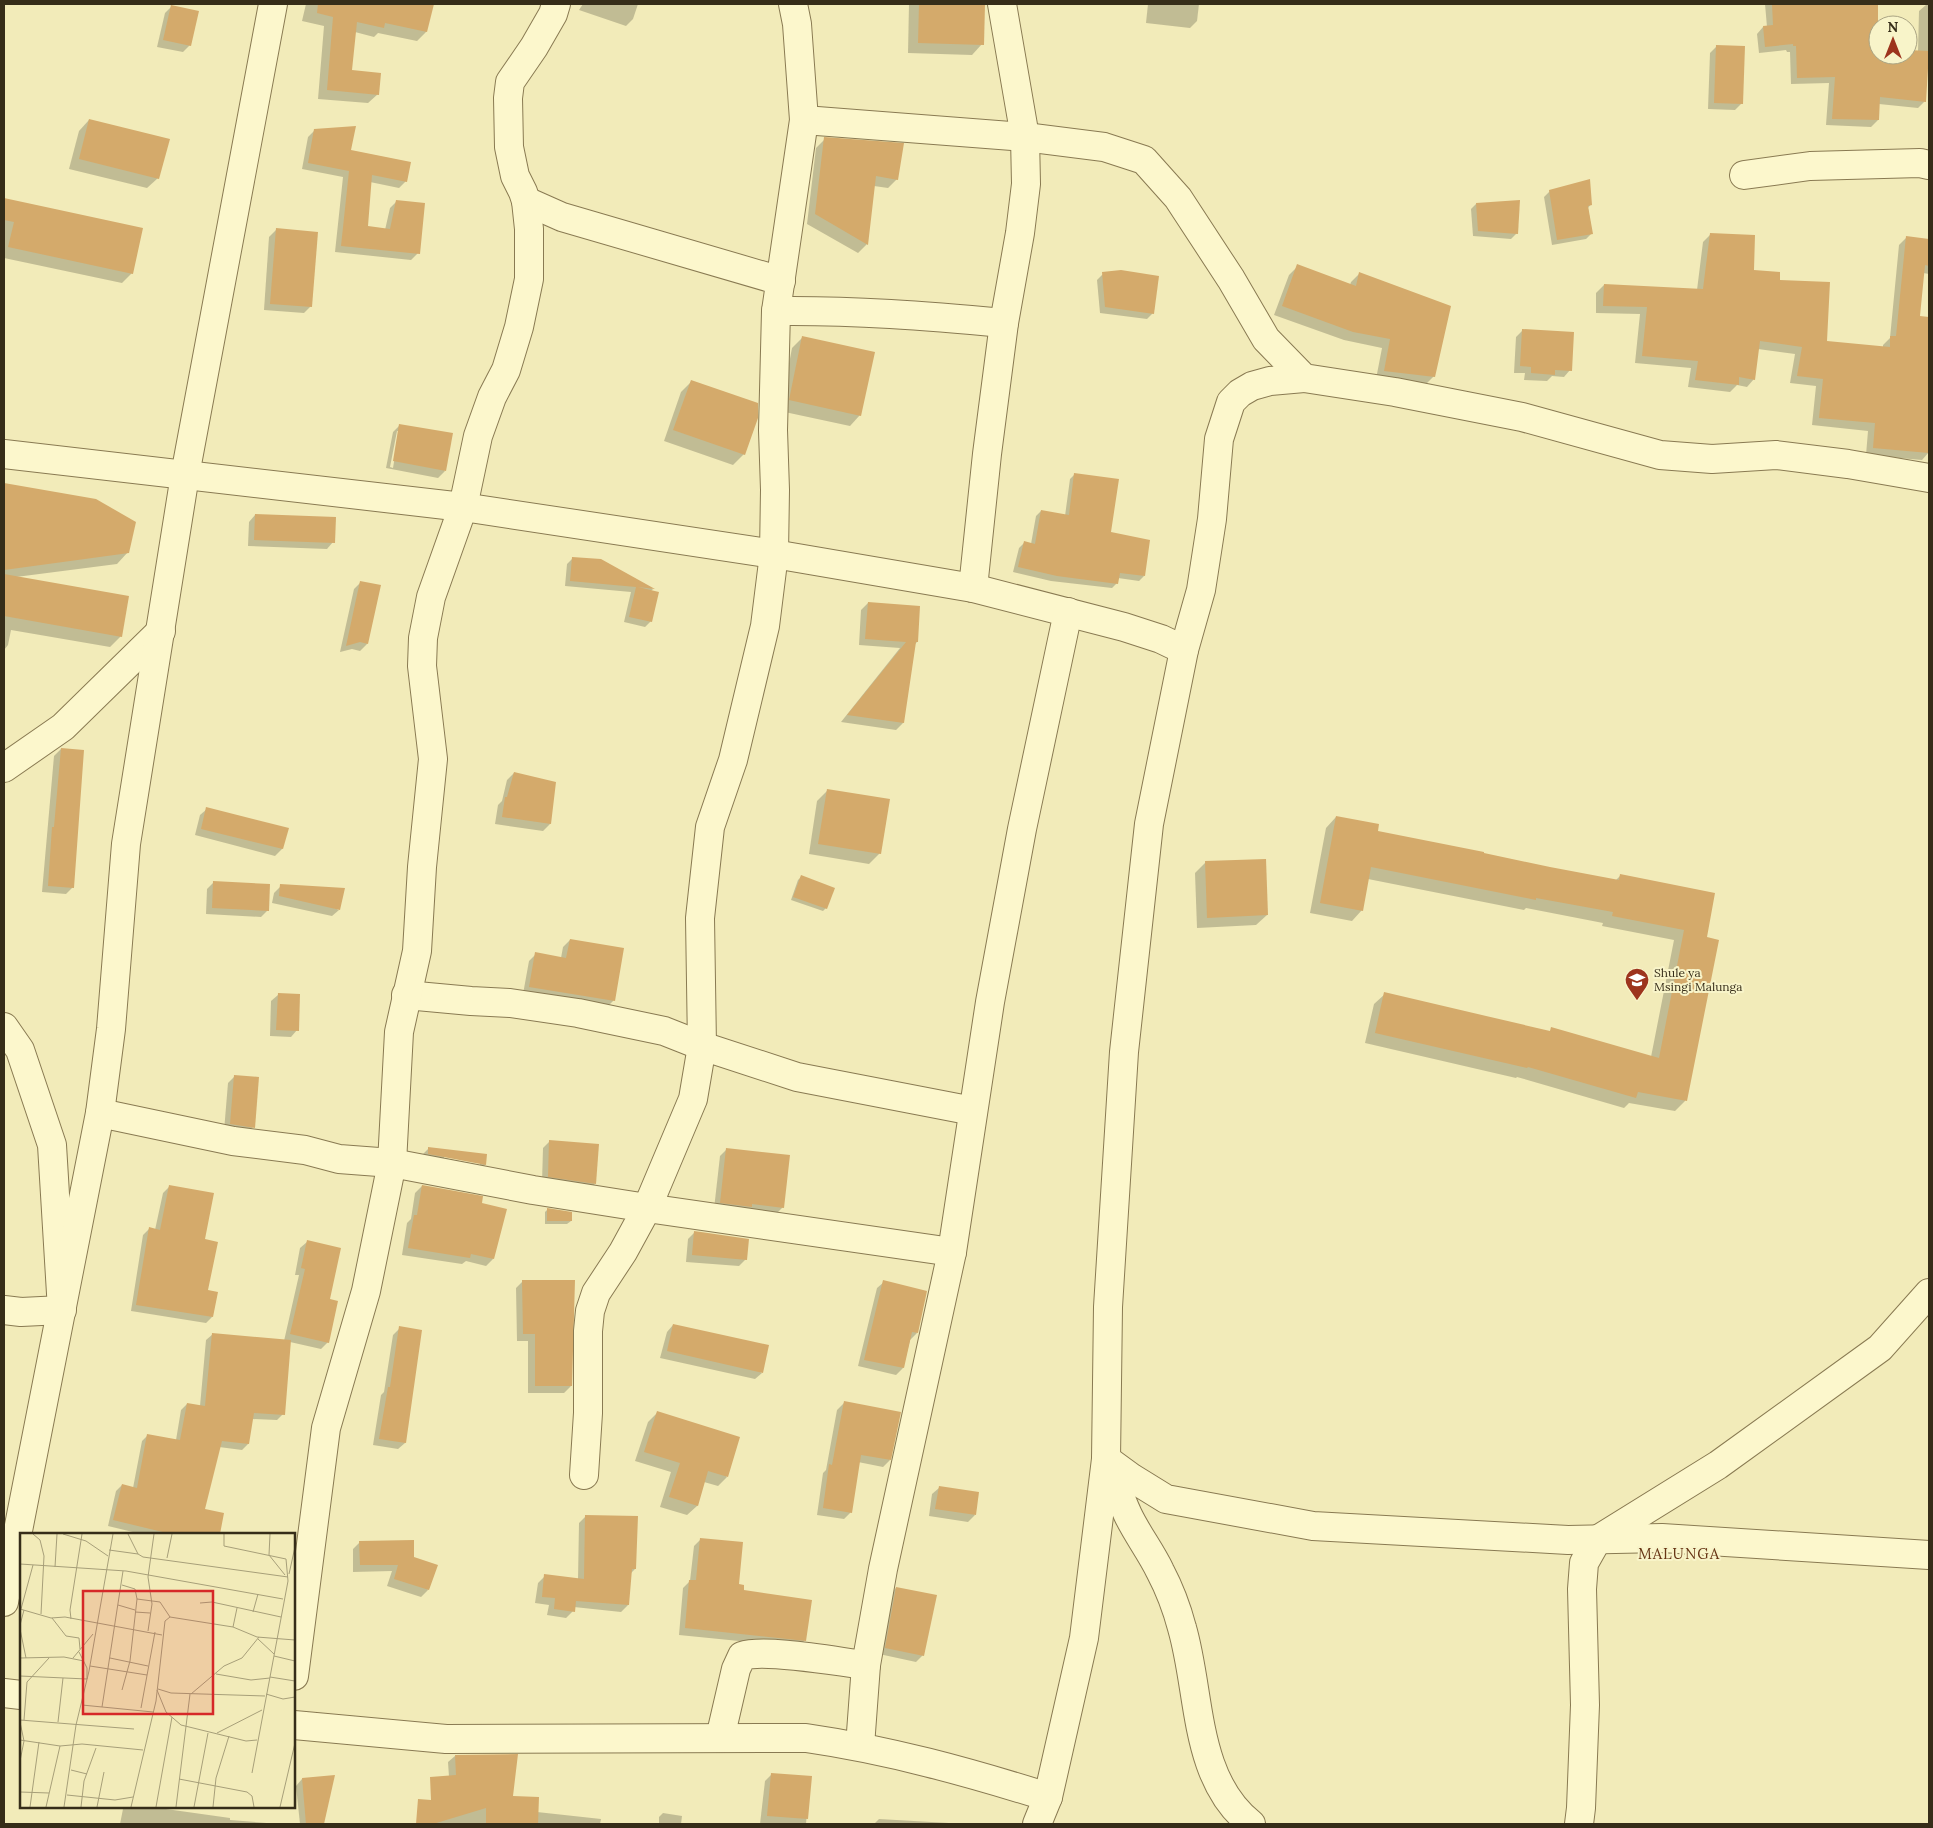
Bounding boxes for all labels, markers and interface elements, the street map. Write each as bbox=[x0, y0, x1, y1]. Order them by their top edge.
north arrow bbox=[1868, 15, 1918, 65]
text: N bbox=[1888, 18, 1899, 36]
place label: Shule ya Msingi Malunga bbox=[1654, 965, 1742, 994]
school or university icon: Shule ya Msingi Malunga bbox=[1624, 967, 1650, 1001]
inset map bbox=[20, 1533, 295, 1808]
district label: MALUNGA bbox=[1638, 1544, 1720, 1563]

